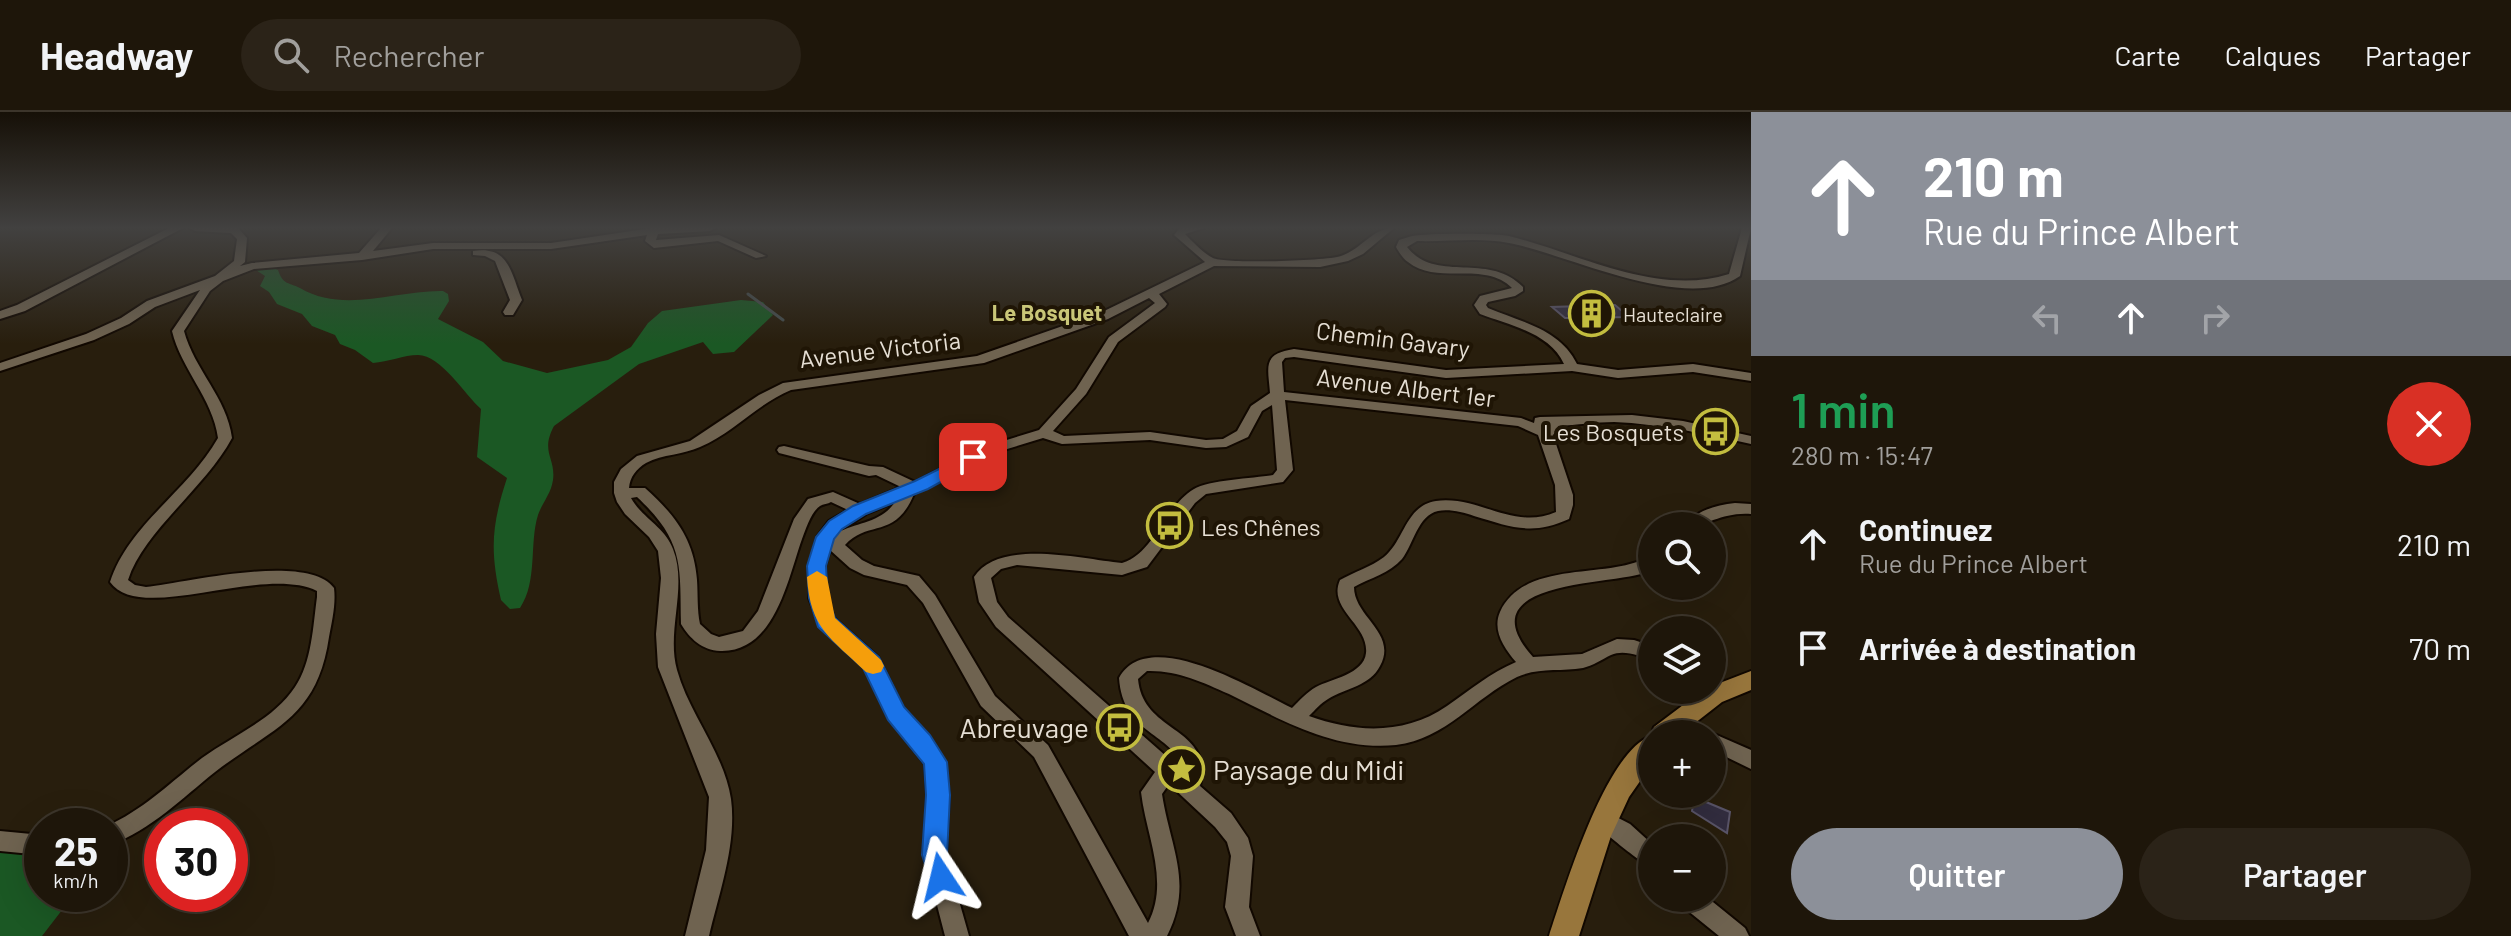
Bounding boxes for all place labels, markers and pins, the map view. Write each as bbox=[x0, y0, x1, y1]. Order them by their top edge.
building icon: Hauteclaire bbox=[1568, 290, 1616, 338]
place label: Hauteclaire bbox=[1623, 302, 1723, 326]
bus stop icon: Les Bosquets bbox=[1691, 407, 1739, 455]
place label: Les Bosquets bbox=[1543, 417, 1684, 446]
pin bbox=[939, 423, 1007, 491]
bus stop icon: Les Chênes bbox=[1146, 502, 1194, 550]
place label: Les Chênes bbox=[1201, 512, 1321, 541]
bus stop icon: Abreuvage bbox=[1096, 703, 1144, 751]
place label: Abreuvage bbox=[960, 710, 1089, 744]
place icon: Paysage du Midi bbox=[1158, 745, 1206, 793]
place label: Paysage du Midi bbox=[1213, 752, 1404, 786]

